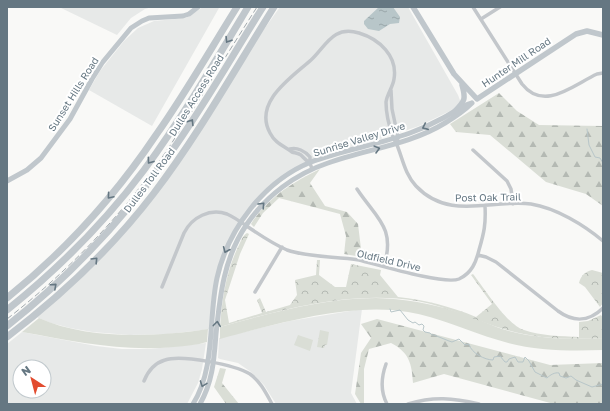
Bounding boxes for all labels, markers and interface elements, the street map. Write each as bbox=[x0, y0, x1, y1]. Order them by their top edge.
street label: Hunter Mill Road bbox=[479, 34, 553, 90]
one-way arrow bbox=[225, 36, 233, 43]
street label: Dulles Access Road bbox=[166, 52, 226, 138]
street label: Sunset Hills Road bbox=[45, 55, 101, 133]
one-way arrow bbox=[186, 119, 194, 126]
street label: Sunrise Valley Drive bbox=[312, 119, 407, 159]
one-way arrow bbox=[421, 122, 429, 130]
street label: Dulles Toll Road bbox=[121, 145, 177, 215]
one-way arrow bbox=[373, 145, 380, 154]
one-way arrow bbox=[148, 157, 155, 164]
street label: Post Oak Trail bbox=[455, 190, 521, 204]
one-way arrow bbox=[107, 192, 114, 199]
one-way arrow bbox=[258, 202, 265, 210]
one-way arrow bbox=[223, 245, 231, 253]
street label: Oldfield Drive bbox=[356, 247, 422, 273]
one-way arrow bbox=[91, 257, 98, 265]
one-way arrow bbox=[49, 283, 57, 291]
one-way arrow bbox=[213, 321, 222, 327]
north arrow bbox=[12, 359, 52, 399]
text: N bbox=[19, 363, 33, 378]
one-way arrow bbox=[199, 380, 207, 387]

